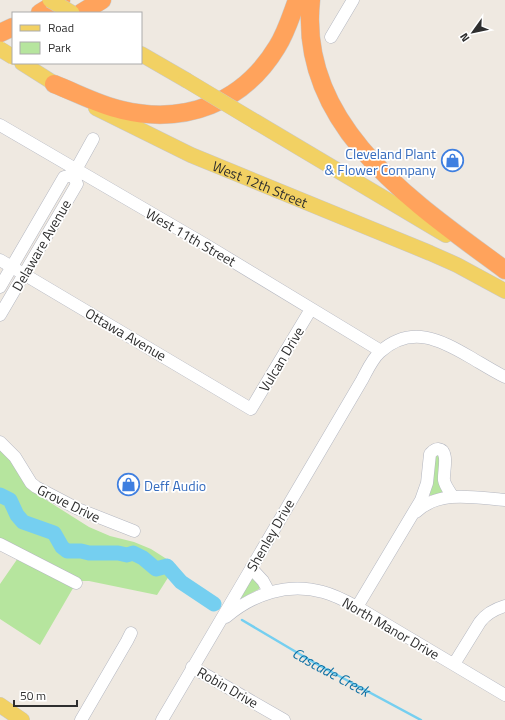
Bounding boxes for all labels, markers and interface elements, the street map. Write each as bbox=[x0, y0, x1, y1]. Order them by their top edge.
legend bbox=[12, 12, 142, 64]
north arrow bbox=[453, 12, 493, 52]
text: Road bbox=[48, 18, 74, 37]
text: N bbox=[456, 30, 473, 45]
text: Park bbox=[48, 38, 71, 57]
place label: Cleveland Plant & Flower Company bbox=[325, 143, 436, 180]
shop icon: Cleveland Plant & Flower Company bbox=[439, 148, 465, 174]
street label: West 12th Street bbox=[210, 155, 311, 212]
street label: Delaware Avenue bbox=[6, 195, 76, 295]
street label: West 11th Street bbox=[142, 203, 240, 271]
street label: Ottawa Avenue bbox=[82, 302, 170, 366]
street label: Vulcan Drive bbox=[253, 322, 309, 396]
shop icon: Deff Audio bbox=[116, 472, 142, 498]
place label: Deff Audio bbox=[144, 475, 206, 496]
street label: Grove Drive bbox=[34, 479, 104, 527]
street label: Shenley Drive bbox=[241, 495, 299, 575]
street label: North Manor Drive bbox=[338, 592, 444, 664]
water label: Cascade Creek bbox=[288, 641, 376, 703]
street label: Robin Drive bbox=[194, 661, 262, 713]
scale bar bbox=[14, 682, 77, 708]
text: 50 m bbox=[20, 686, 46, 705]

